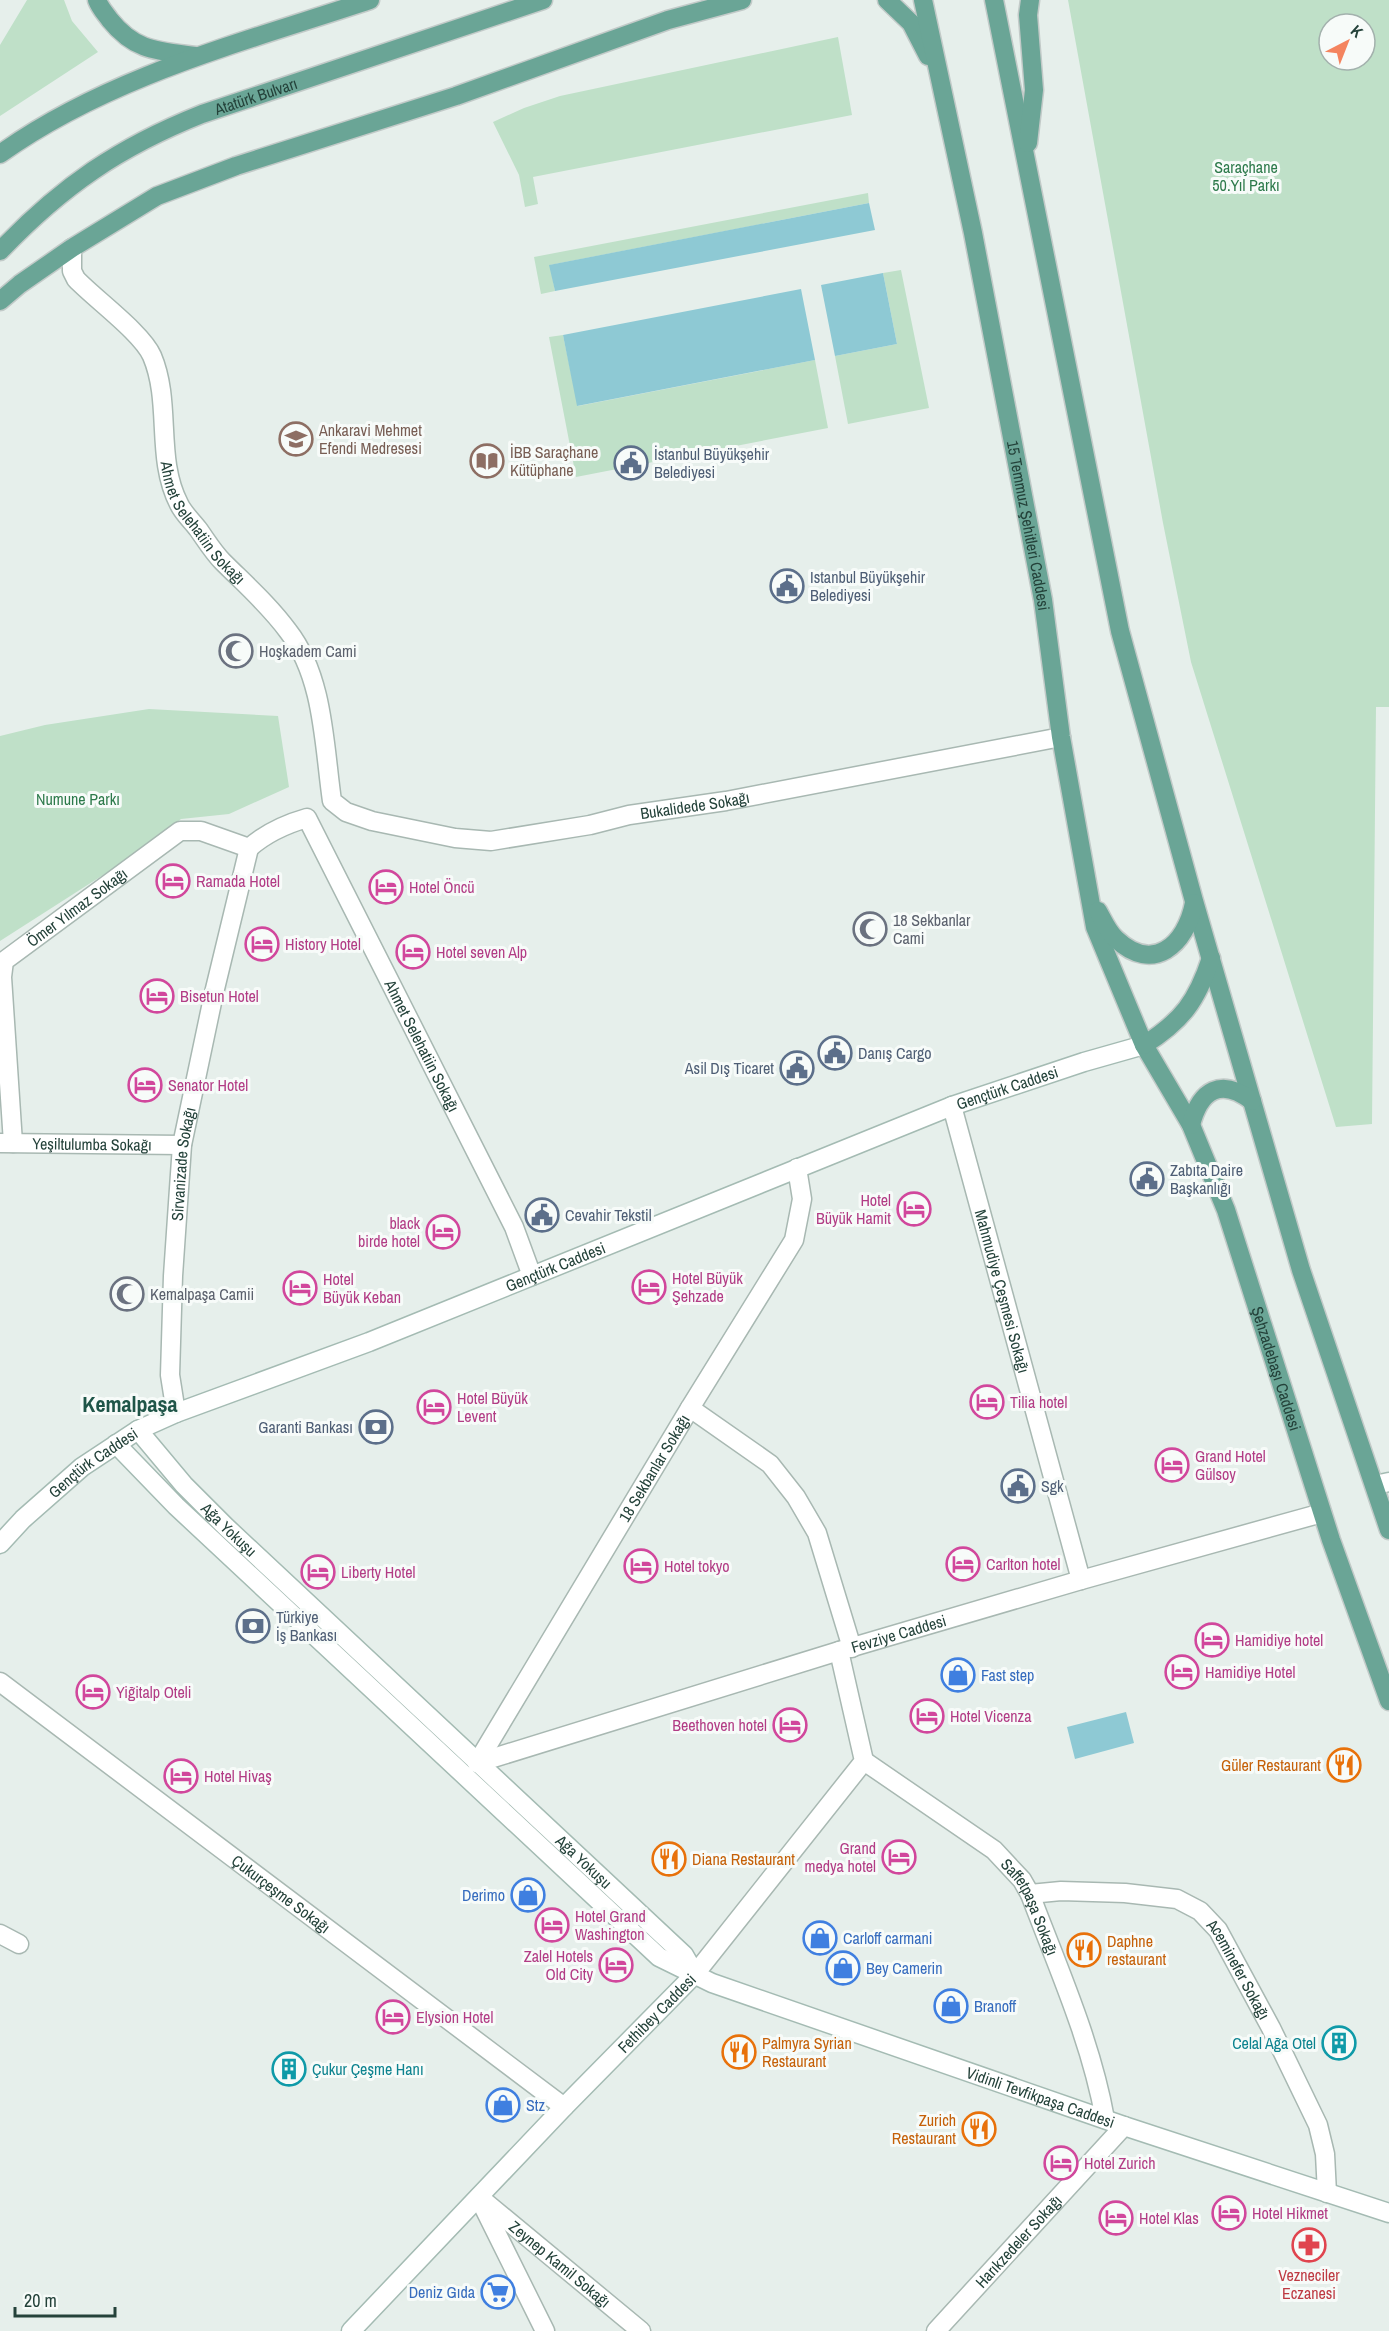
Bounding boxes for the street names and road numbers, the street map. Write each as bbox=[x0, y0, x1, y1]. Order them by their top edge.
street label: Atatürk Bulvarı bbox=[211, 72, 300, 120]
street label: 15 Temmuz Şehitleri Caddesi bbox=[1002, 439, 1055, 612]
street label: Ahmet Selehatiin Sokağı bbox=[155, 459, 250, 589]
street label: Bukalidede Sokağı bbox=[639, 786, 751, 824]
street label: Ömer Yılmaz Sokağı bbox=[22, 863, 132, 952]
street label: Ahmet Selehatiin Sokağı bbox=[379, 975, 465, 1115]
street label: Gençtürk Caddesi bbox=[953, 1060, 1061, 1115]
street label: Sirvanizade Sokağı bbox=[166, 1105, 201, 1222]
street label: Yeşiltulumba Sokağı bbox=[32, 1132, 152, 1156]
street label: Mahmudiye Çeşmesi Sokağı bbox=[970, 1207, 1035, 1375]
street label: Gençtürk Caddesi bbox=[502, 1237, 608, 1297]
street label: Şehzadebaşı Caddesi bbox=[1246, 1304, 1307, 1433]
street label: 18 Sekbanlar Sokağı bbox=[613, 1410, 695, 1526]
street label: Gençtürk Caddesi bbox=[44, 1422, 142, 1503]
street label: Ağa Yokuşu bbox=[196, 1497, 262, 1561]
street label: Fevziye Caddesi bbox=[849, 1609, 949, 1658]
street label: Ağa Yokuşu bbox=[550, 1829, 617, 1893]
street label: Çukurçeşme Sokağı bbox=[227, 1849, 335, 1938]
street label: Saffetpaşa Sokağı bbox=[996, 1853, 1064, 1958]
street label: Aceminefer Sokağı bbox=[1201, 1913, 1275, 2023]
street label: Fethibey Caddesi bbox=[613, 1969, 701, 2057]
street label: Vidinli Tevfikpaşa Caddesi bbox=[963, 2061, 1118, 2133]
street label: Harıkzedeler Sokağı bbox=[970, 2190, 1067, 2292]
street label: Zeynep Kamil Sokağı bbox=[505, 2215, 615, 2312]

